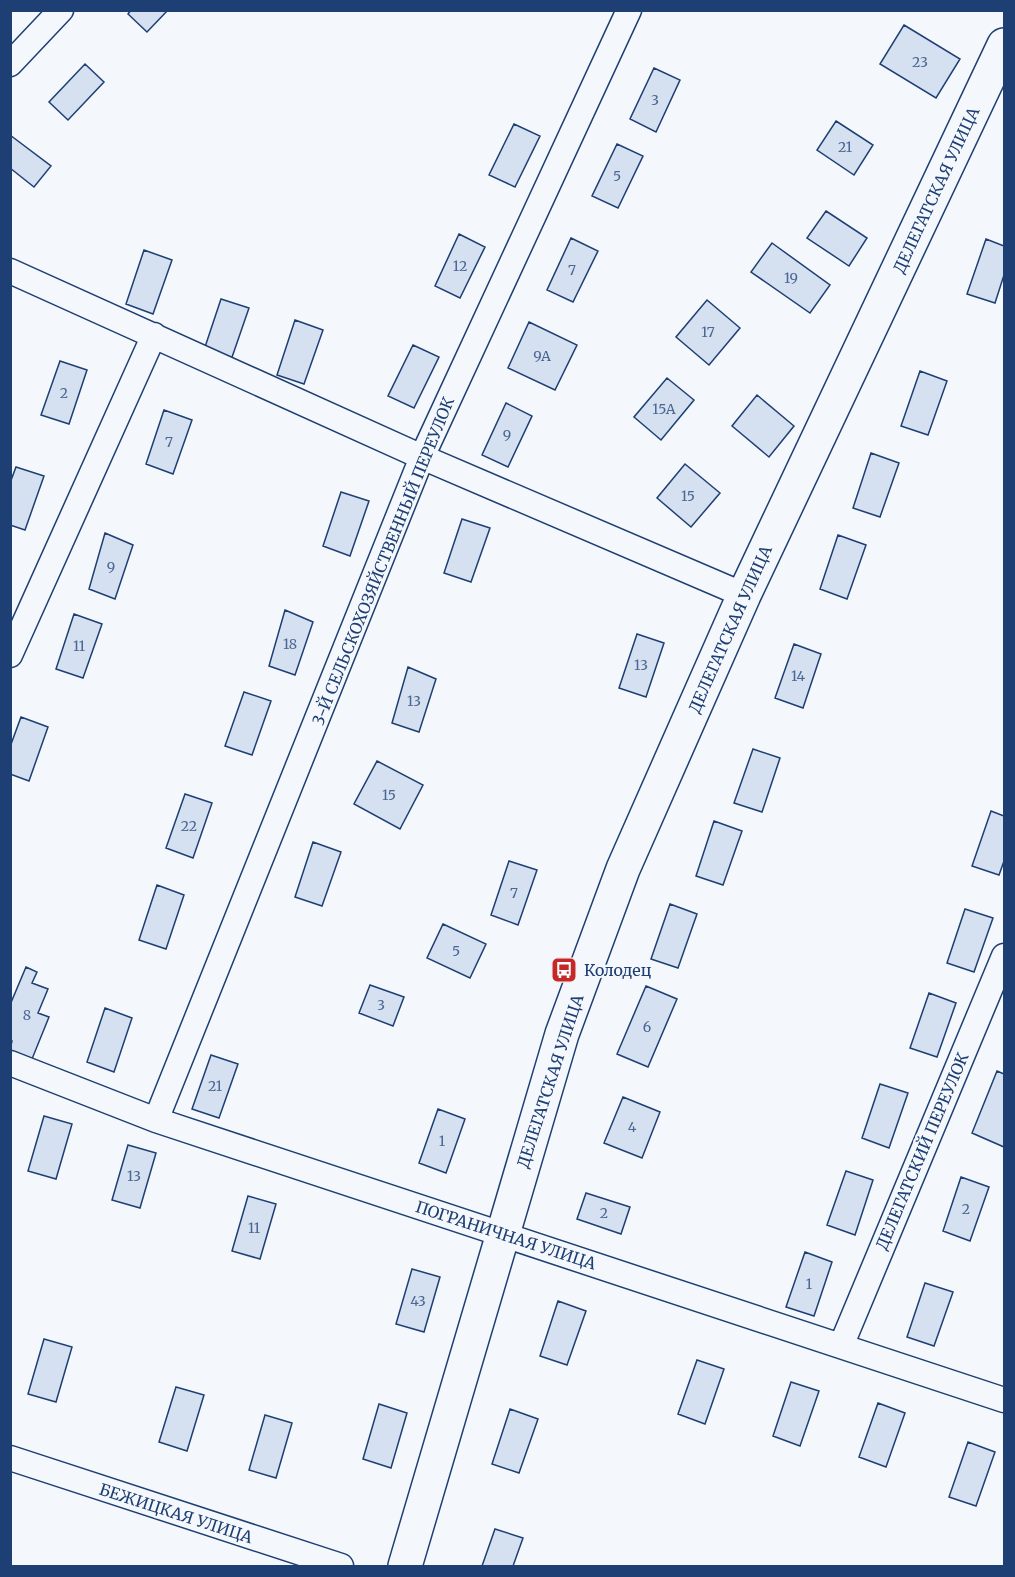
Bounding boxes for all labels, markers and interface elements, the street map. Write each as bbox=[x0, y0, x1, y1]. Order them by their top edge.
house number: 23 bbox=[912, 53, 928, 71]
house number: 3 bbox=[651, 91, 659, 109]
street label: ДЕЛЕГАТСКАЯ УЛИЦА bbox=[889, 103, 984, 276]
house number: 21 bbox=[838, 138, 852, 156]
house number: 5 bbox=[613, 167, 621, 185]
house number: 12 bbox=[453, 257, 467, 275]
house number: 7 bbox=[568, 261, 576, 279]
house number: 19 bbox=[784, 269, 798, 287]
house number: 17 bbox=[701, 323, 715, 341]
house number: 9А bbox=[533, 347, 551, 365]
house number: 2 bbox=[60, 384, 68, 402]
street label: 3-Й СЕЛЬСКОХОЗЯЙСТВЕННЫЙ ПЕРЕУЛОК bbox=[308, 393, 458, 728]
house number: 15А bbox=[652, 400, 676, 418]
house number: 9 bbox=[503, 426, 511, 444]
house number: 7 bbox=[165, 433, 173, 451]
house number: 15 bbox=[681, 487, 695, 505]
street label: ДЕЛЕГАТСКАЯ УЛИЦА bbox=[684, 542, 776, 716]
house number: 9 bbox=[107, 558, 115, 576]
house number: 18 bbox=[283, 635, 297, 653]
house number: 11 bbox=[73, 637, 85, 655]
house number: 13 bbox=[634, 656, 648, 674]
house number: 14 bbox=[791, 667, 805, 685]
house number: 13 bbox=[407, 692, 421, 710]
house number: 15 bbox=[382, 786, 396, 804]
house number: 22 bbox=[181, 817, 197, 835]
house number: 7 bbox=[510, 884, 518, 902]
house number: 5 bbox=[452, 942, 460, 960]
bus stop icon: Колодец bbox=[549, 955, 579, 985]
place label: Колодец bbox=[584, 960, 652, 980]
street label: ДЕЛЕГАТСКАЯ УЛИЦА bbox=[513, 991, 588, 1170]
house number: 3 bbox=[377, 996, 385, 1014]
house number: 8 bbox=[23, 1006, 31, 1024]
house number: 6 bbox=[643, 1018, 651, 1036]
street label: ДЕЛЕГАТСКИЙ ПЕРЕУЛОК bbox=[871, 1049, 973, 1253]
house number: 21 bbox=[208, 1077, 222, 1095]
house number: 4 bbox=[628, 1118, 637, 1136]
house number: 1 bbox=[439, 1132, 445, 1150]
house number: 13 bbox=[127, 1167, 141, 1185]
street label: ПОГРАНИЧНАЯ УЛИЦА bbox=[413, 1196, 599, 1274]
house number: 2 bbox=[962, 1200, 970, 1218]
house number: 2 bbox=[600, 1204, 608, 1222]
house number: 11 bbox=[248, 1219, 260, 1237]
house number: 1 bbox=[806, 1275, 812, 1293]
house number: 43 bbox=[410, 1292, 426, 1310]
street label: БЕЖИЦКАЯ УЛИЦА bbox=[97, 1479, 256, 1547]

